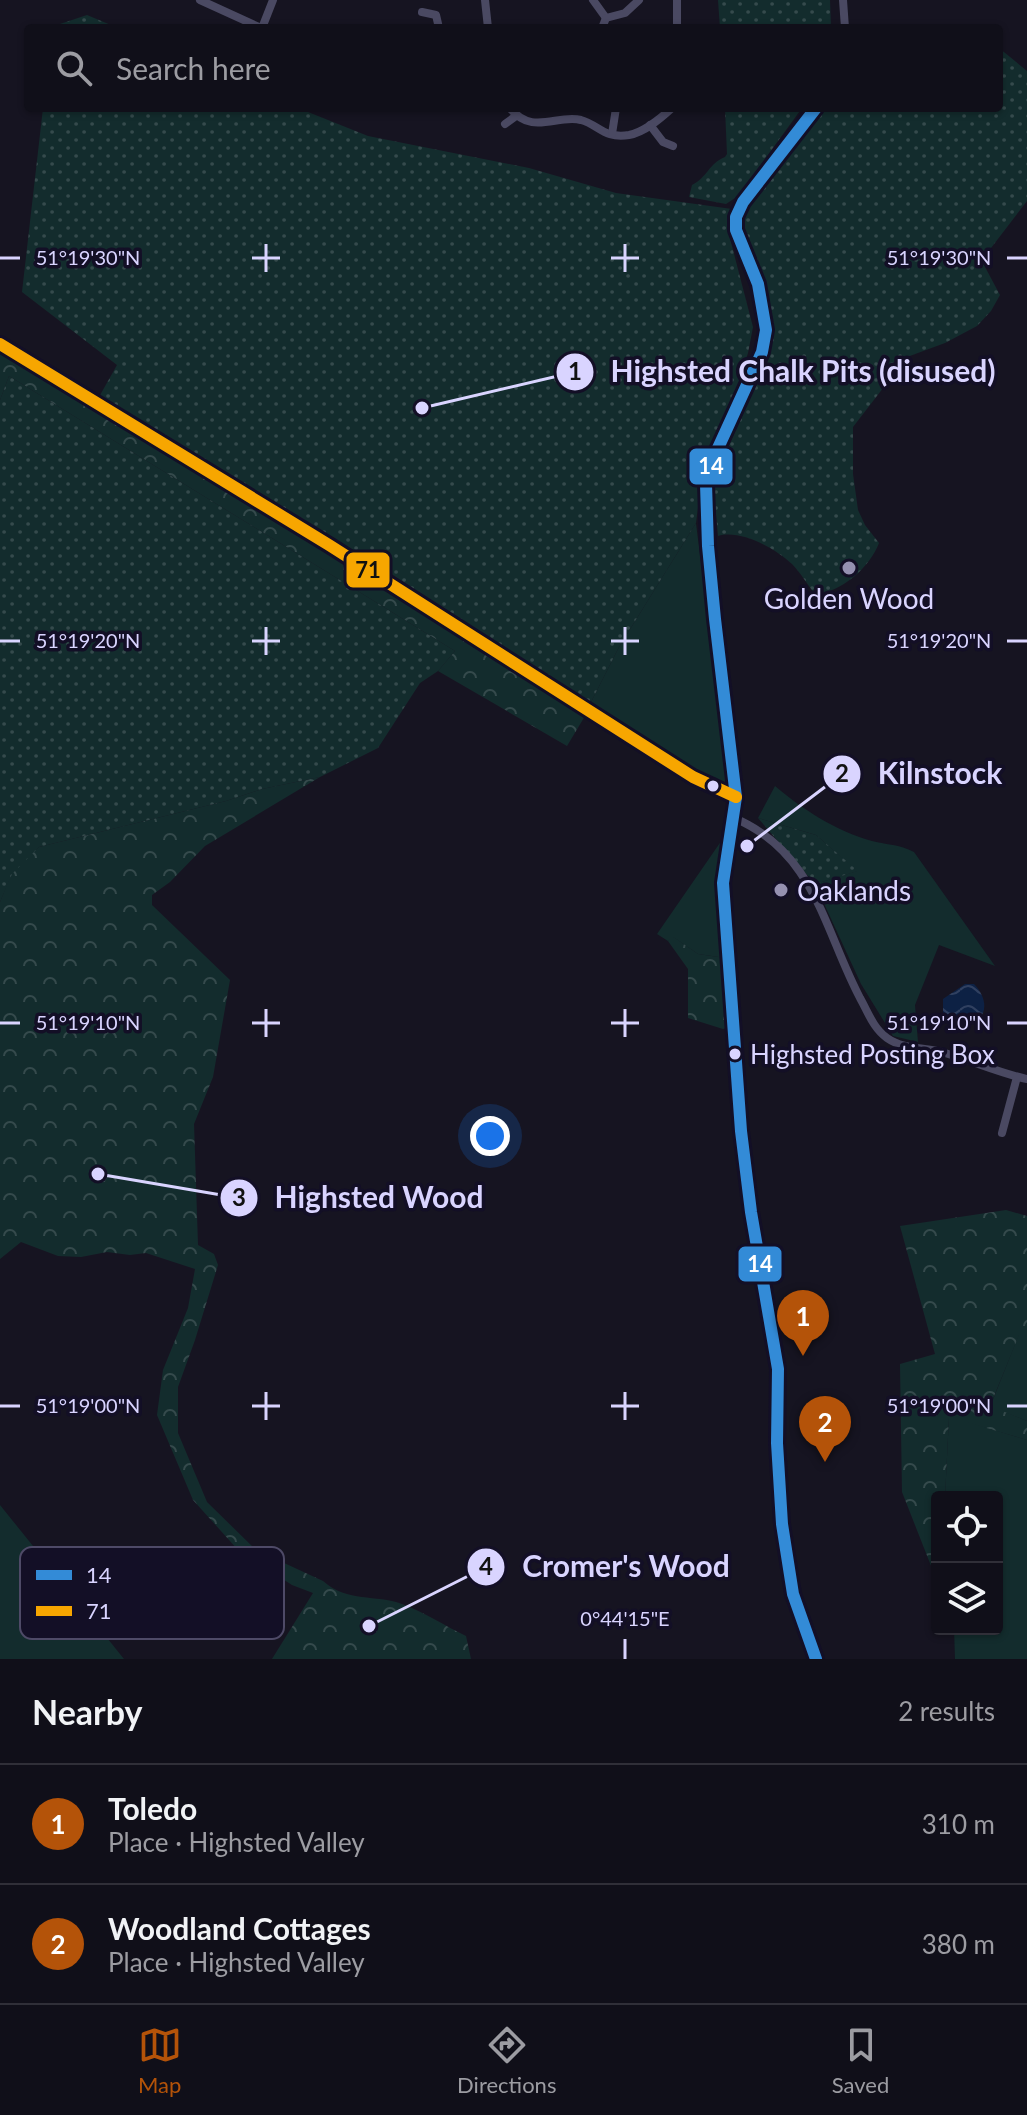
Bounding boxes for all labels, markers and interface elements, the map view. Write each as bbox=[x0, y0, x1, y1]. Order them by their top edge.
search box bbox=[24, 24, 1003, 112]
icon: search bbox=[52, 46, 96, 90]
text: Search here bbox=[116, 50, 271, 86]
text: 51°19'30"N bbox=[36, 245, 140, 269]
text: 51°19'30"N bbox=[887, 245, 991, 269]
callout: Highsted Chalk Pits (disused) bbox=[555, 345, 1012, 399]
text: Highsted Chalk Pits (disused) bbox=[610, 352, 996, 388]
text: 1 bbox=[568, 356, 582, 385]
line badge: 14 bbox=[688, 447, 734, 486]
text: 14 bbox=[698, 452, 724, 479]
line badge: 71 bbox=[345, 551, 391, 589]
text: 71 bbox=[355, 556, 381, 583]
marker: Golden Wood bbox=[840, 559, 858, 577]
place label: Golden Wood bbox=[764, 581, 934, 615]
text: 51°19'20"N bbox=[36, 628, 140, 652]
text: 51°19'20"N bbox=[887, 628, 991, 652]
callout: Kilnstock bbox=[822, 747, 1018, 801]
text: Kilnstock bbox=[878, 754, 1003, 790]
text: 2 bbox=[835, 758, 849, 787]
unlabelled marker bbox=[705, 778, 721, 794]
place label: Oaklands bbox=[797, 873, 911, 907]
marker: Oaklands bbox=[772, 881, 790, 899]
text: 51°19'10"N bbox=[36, 1010, 140, 1034]
text: 51°19'10"N bbox=[887, 1010, 991, 1034]
place label: Highsted Posting Box bbox=[750, 1038, 995, 1070]
marker: Highsted Posting Box bbox=[727, 1046, 743, 1062]
your location bbox=[470, 1116, 510, 1156]
callout: Highsted Wood bbox=[219, 1171, 500, 1225]
text: Highsted Wood bbox=[275, 1178, 483, 1214]
text: 3 bbox=[232, 1182, 246, 1211]
line badge: 14 bbox=[737, 1245, 783, 1283]
text: 14 bbox=[747, 1250, 773, 1277]
pin: 1 bbox=[777, 1290, 829, 1356]
text: 51°19'00"N bbox=[36, 1393, 140, 1417]
text: 51°19'00"N bbox=[887, 1393, 991, 1417]
pin: 2 bbox=[799, 1396, 851, 1462]
map controls bbox=[931, 1491, 1003, 1635]
button: locate bbox=[931, 1491, 1003, 1563]
callout: Cromer's Wood bbox=[466, 1540, 746, 1594]
legend bbox=[20, 1547, 284, 1639]
text: Cromer's Wood bbox=[522, 1547, 730, 1583]
text: 4 bbox=[479, 1551, 493, 1580]
text: 14 bbox=[86, 1561, 112, 1588]
button: layers bbox=[931, 1563, 1003, 1635]
text: 71 bbox=[86, 1597, 112, 1624]
text: 0°44'15"E bbox=[580, 1606, 670, 1630]
text: Nearby bbox=[32, 1691, 143, 1732]
text: 2 results bbox=[898, 1695, 995, 1727]
text: Toledo bbox=[108, 1790, 197, 1826]
text: 1 bbox=[50, 1808, 66, 1840]
text: 310 m bbox=[922, 1808, 995, 1840]
text: Place · Highsted Valley bbox=[108, 1826, 365, 1858]
text: Woodland Cottages bbox=[108, 1910, 371, 1946]
text: 2 bbox=[50, 1928, 66, 1960]
text: 380 m bbox=[922, 1928, 995, 1960]
text: Place · Highsted Valley bbox=[108, 1946, 365, 1978]
tab: Map bbox=[138, 2023, 182, 2098]
tab: Directions bbox=[457, 2023, 556, 2098]
tab: Saved bbox=[832, 2023, 889, 2098]

